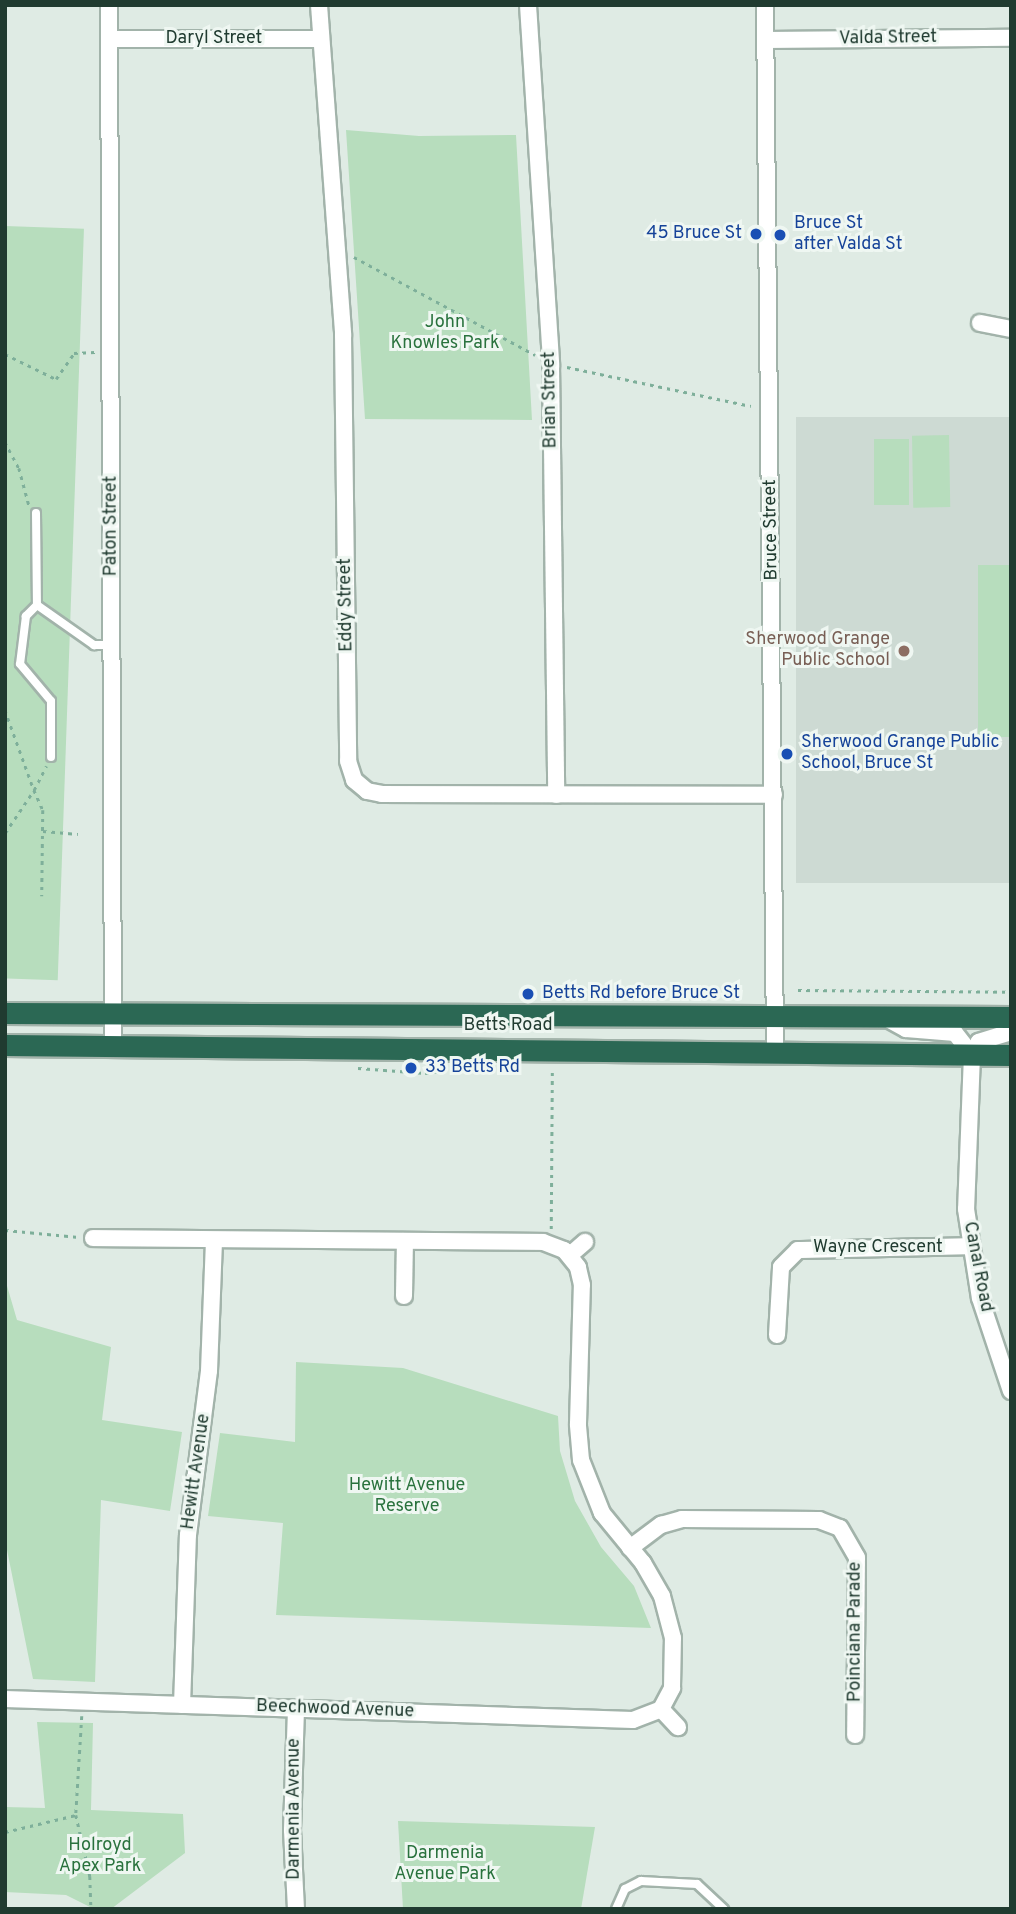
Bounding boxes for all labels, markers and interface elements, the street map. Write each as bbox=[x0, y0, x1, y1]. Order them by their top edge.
street label: Valda Street bbox=[839, 27, 937, 51]
street label: Daryl Street bbox=[166, 28, 262, 50]
place label: Bruce St after Valda St bbox=[794, 214, 903, 256]
place label: 45 Bruce St bbox=[646, 223, 742, 245]
marker: 45 Bruce St bbox=[748, 226, 764, 242]
marker: Bruce St after Valda St bbox=[772, 227, 788, 243]
park label: John Knowles Park bbox=[390, 313, 500, 356]
street label: Brian Street bbox=[539, 351, 563, 449]
street label: Paton Street bbox=[101, 476, 123, 576]
street label: Bruce Street bbox=[760, 479, 784, 581]
street label: Eddy Street bbox=[335, 558, 359, 652]
place label: Sherwood Grange Public School bbox=[745, 630, 890, 672]
marker: Sherwood Grange Public School bbox=[896, 643, 912, 659]
place label: Sherwood Grange Public School, Bruce St bbox=[801, 733, 999, 776]
marker: Sherwood Grange Public School, Bruce St bbox=[779, 746, 795, 762]
place label: Betts Rd before Bruce St bbox=[542, 983, 740, 1005]
marker: Betts Rd before Bruce St bbox=[520, 986, 536, 1002]
street label: Betts Road bbox=[464, 1015, 552, 1037]
place label: 33 Betts Rd bbox=[425, 1057, 520, 1079]
marker: 33 Betts Rd bbox=[403, 1060, 419, 1076]
street label: Canal Road bbox=[958, 1220, 996, 1314]
street label: Wayne Crescent bbox=[813, 1237, 943, 1259]
street label: Hewitt Avenue bbox=[178, 1412, 216, 1532]
park label: Hewitt Avenue Reserve bbox=[348, 1476, 466, 1518]
street label: Poinciana Parade bbox=[845, 1562, 867, 1702]
street label: Beechwood Avenue bbox=[255, 1696, 415, 1724]
street label: Darmenia Avenue bbox=[284, 1738, 306, 1880]
park label: Holroyd Apex Park bbox=[59, 1836, 141, 1878]
park label: Darmenia Avenue Park bbox=[394, 1844, 496, 1886]

